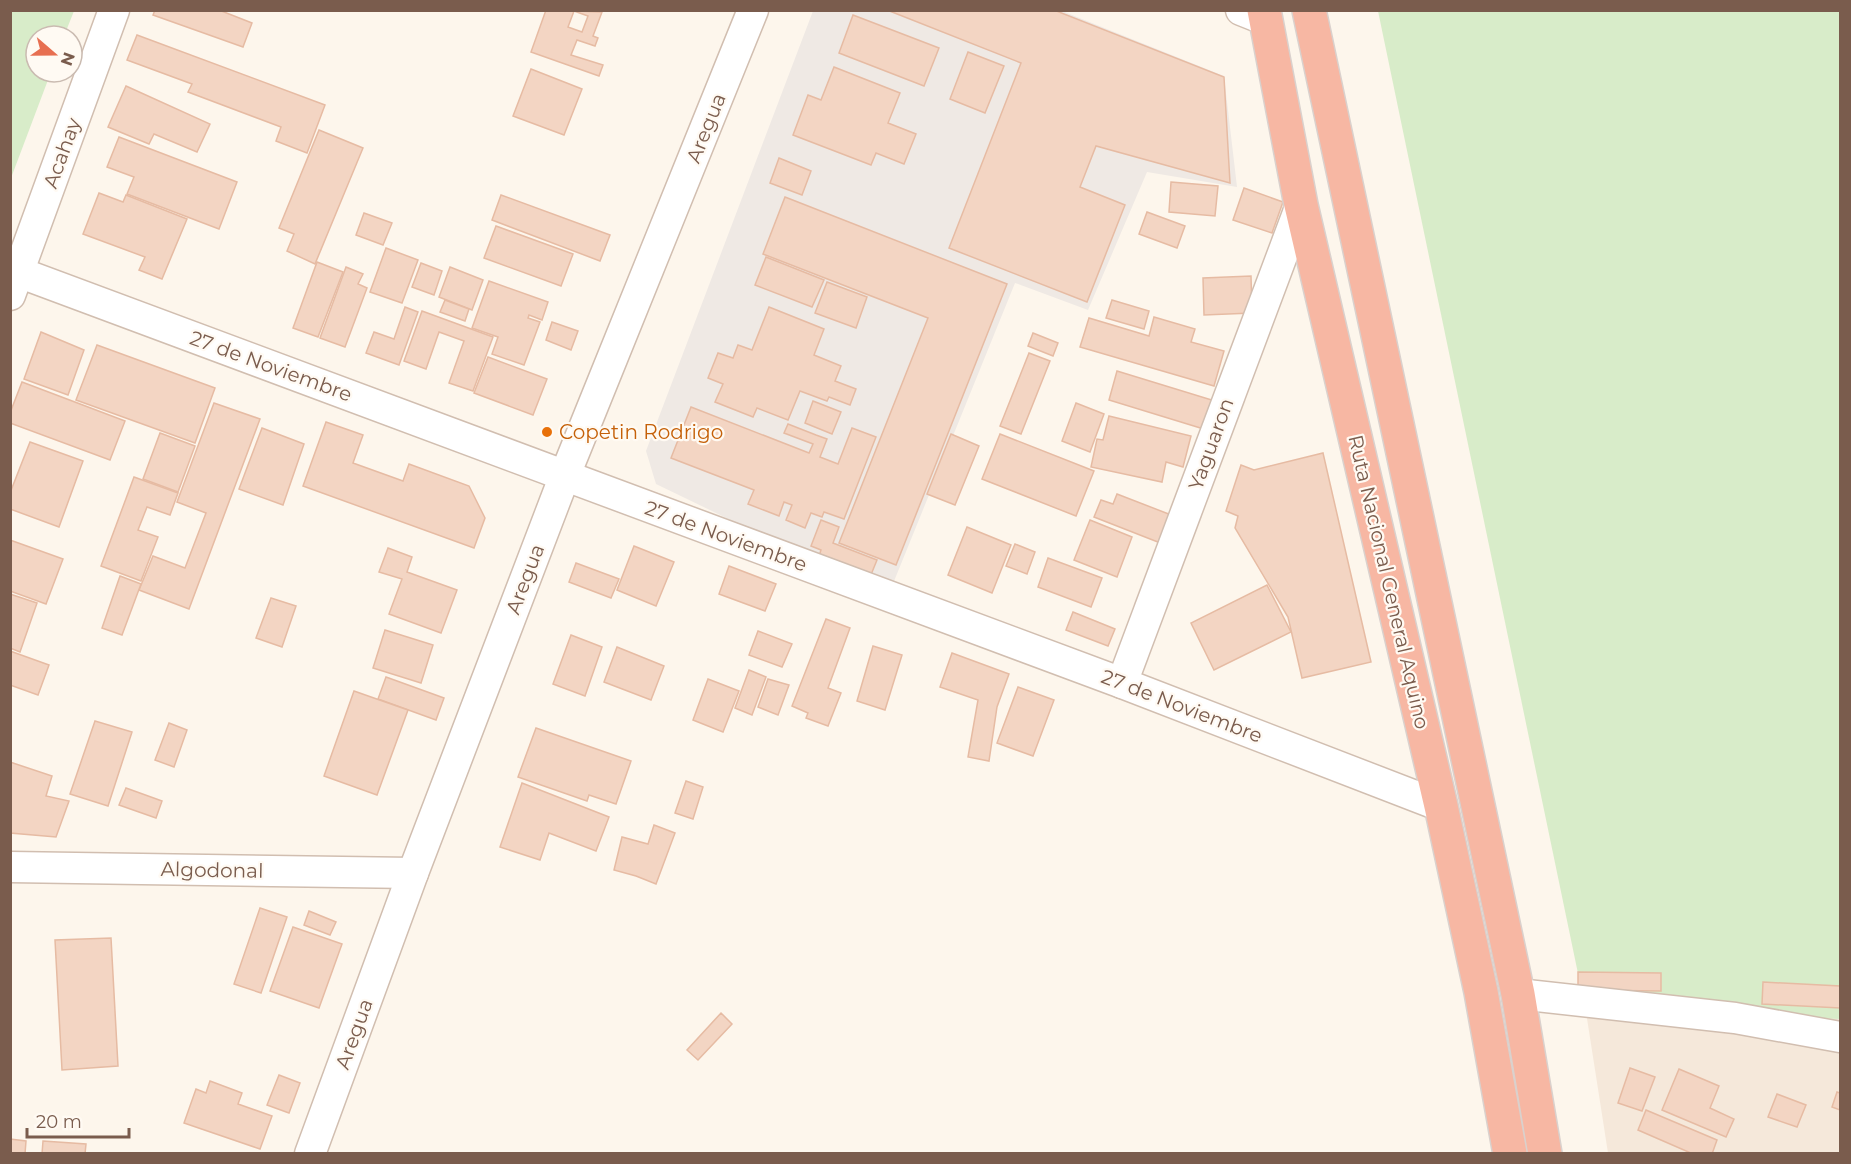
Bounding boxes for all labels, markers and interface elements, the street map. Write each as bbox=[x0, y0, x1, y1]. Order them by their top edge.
north arrow bbox=[24, 24, 84, 84]
text: N bbox=[56, 50, 79, 68]
street label: Aregua bbox=[681, 90, 731, 166]
street label: Acahay bbox=[38, 114, 86, 191]
street label: 27 de Noviembre bbox=[187, 326, 355, 406]
street label: Yaguaron bbox=[1183, 395, 1239, 493]
place label: Copetin Rodrigo bbox=[559, 420, 723, 444]
marker: Copetin Rodrigo bbox=[540, 425, 554, 439]
street label: Ruta Nacional General Aquino bbox=[1343, 433, 1435, 731]
street label: 27 de Noviembre bbox=[642, 496, 810, 576]
street label: Aregua bbox=[501, 541, 549, 617]
street label: 27 de Noviembre bbox=[1098, 664, 1266, 748]
street label: Algodonal bbox=[160, 857, 264, 883]
street label: Aregua bbox=[330, 996, 378, 1072]
scale bar bbox=[27, 1101, 129, 1139]
text: 20 m bbox=[36, 1111, 82, 1133]

